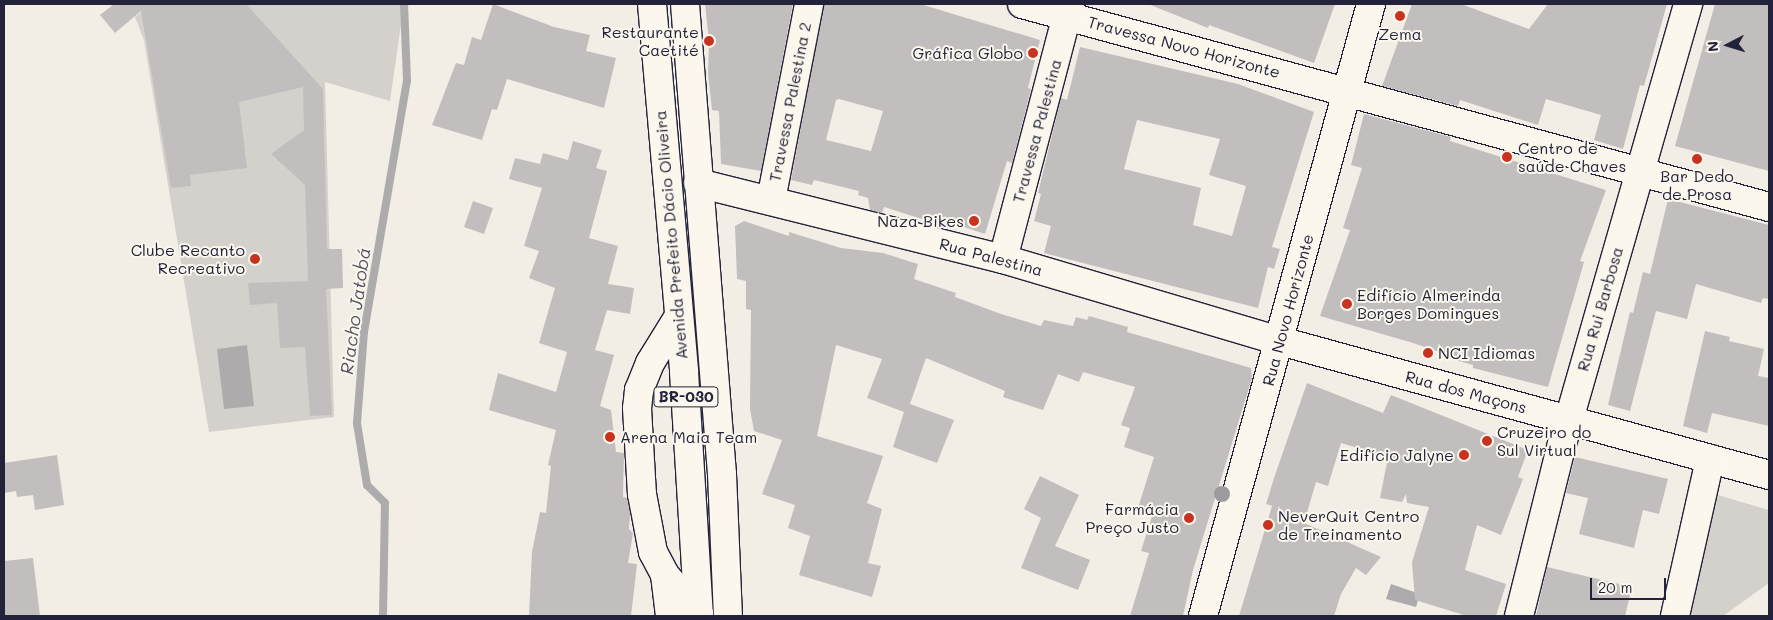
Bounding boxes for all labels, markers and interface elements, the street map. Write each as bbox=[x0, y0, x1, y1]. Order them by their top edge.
marker: Zema bbox=[1394, 10, 1406, 22]
street label: Travessa Novo Horizonte bbox=[1086, 12, 1282, 82]
north arrow bbox=[1703, 20, 1753, 70]
street label: Travessa Palestina 2 bbox=[765, 21, 815, 183]
place label: Restaurante Caetité bbox=[601, 22, 699, 60]
place label: Zema bbox=[1378, 24, 1422, 44]
marker: Restaurante Caetité bbox=[703, 35, 715, 47]
text: N bbox=[1703, 40, 1722, 52]
place label: Gráfica Globo bbox=[912, 43, 1023, 63]
marker: Gráfica Globo bbox=[1027, 47, 1039, 59]
street label: Travessa Palestina bbox=[1009, 57, 1065, 205]
street label: Avenida Prefeito Dácio Oliveira bbox=[651, 110, 691, 360]
place label: Centro de saúde Chaves bbox=[1518, 138, 1626, 176]
marker: Centro de saúde Chaves bbox=[1500, 150, 1514, 164]
marker: Bar Dedo de Prosa bbox=[1691, 153, 1703, 165]
place label: Bar Dedo de Prosa bbox=[1660, 166, 1734, 204]
place label: Naza Bikes bbox=[877, 211, 964, 231]
marker: Naza Bikes bbox=[968, 215, 980, 227]
street label: Rua Novo Horizonte bbox=[1258, 232, 1318, 388]
street label: Rua Palestina bbox=[937, 234, 1045, 280]
place label: Clube Recanto Recreativo bbox=[131, 240, 245, 278]
street label: Rua Rui Barbosa bbox=[1573, 245, 1627, 373]
water label: Riacho Jatobá bbox=[335, 246, 375, 376]
marker: Clube Recanto Recreativo bbox=[249, 253, 261, 265]
place label: Edifício Almerinda Borges Domingues bbox=[1357, 285, 1501, 323]
marker: Edifício Almerinda Borges Domingues bbox=[1341, 298, 1353, 310]
place label: NCI Idiomas bbox=[1438, 343, 1535, 363]
marker: NCI Idiomas bbox=[1422, 347, 1434, 359]
street label: Rua dos Maçons bbox=[1403, 367, 1529, 417]
road number: BR-030 bbox=[652, 384, 720, 410]
place label: Cruzeiro do Sul Virtual bbox=[1497, 422, 1591, 460]
place label: Arena Maia Team bbox=[620, 427, 757, 447]
marker: Arena Maia Team bbox=[604, 431, 616, 443]
marker: Cruzeiro do Sul Virtual bbox=[1481, 435, 1493, 447]
place label: Edifício Jalyne bbox=[1340, 445, 1454, 465]
marker: Edifício Jalyne bbox=[1458, 449, 1470, 461]
place label: Farmácia Preço Justo bbox=[1085, 499, 1179, 537]
place label: NeverQuit Centro de Treinamento bbox=[1278, 506, 1419, 544]
marker: Farmácia Preço Justo bbox=[1183, 512, 1195, 524]
marker: NeverQuit Centro de Treinamento bbox=[1262, 519, 1274, 531]
scale bar bbox=[1593, 568, 1669, 600]
text: 20 m bbox=[1598, 577, 1632, 597]

